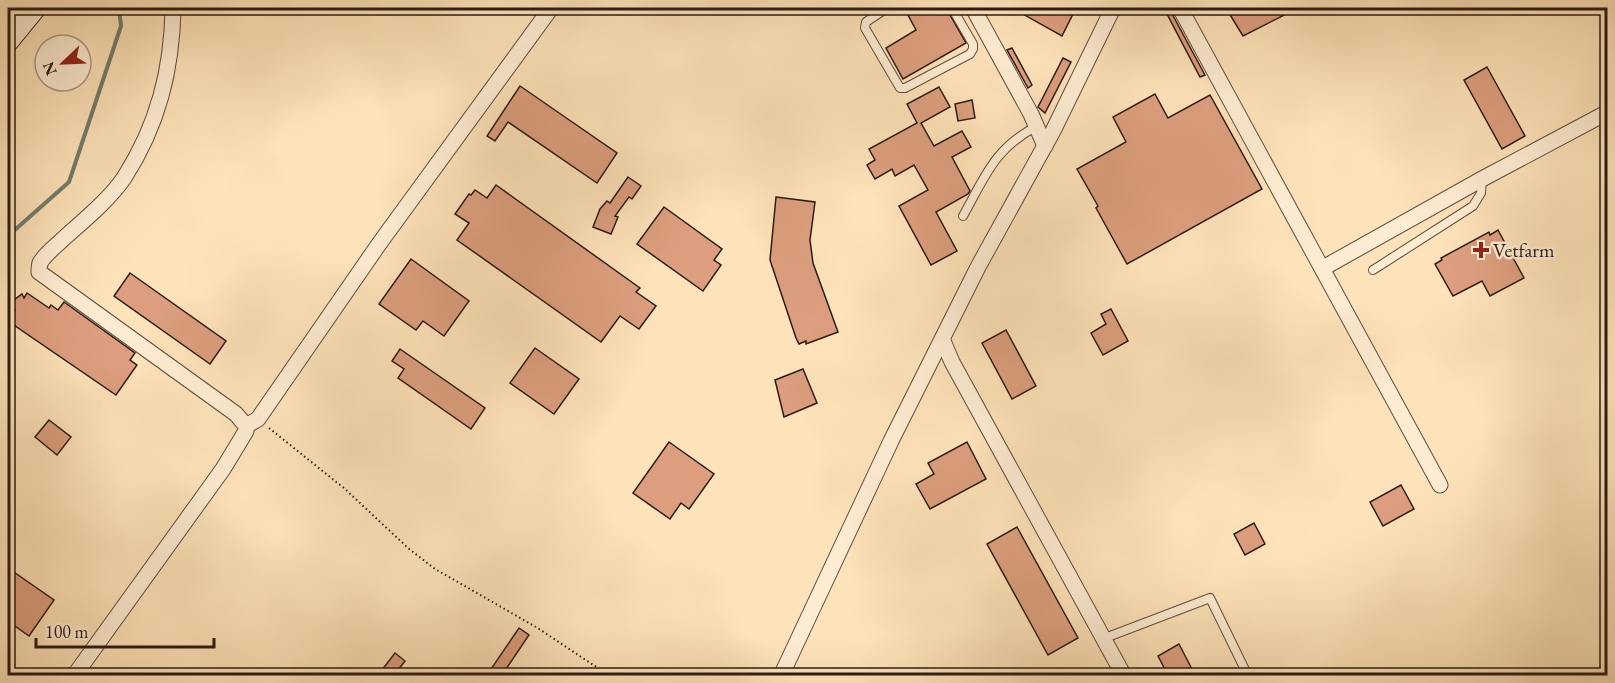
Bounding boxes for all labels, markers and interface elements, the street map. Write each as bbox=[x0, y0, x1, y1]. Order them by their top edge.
north arrow bbox=[33, 33, 93, 93]
text: N bbox=[37, 59, 62, 79]
place label: Vetfarm bbox=[1493, 237, 1555, 263]
marker: Vetfarm bbox=[1474, 243, 1488, 257]
scale bar bbox=[36, 611, 214, 649]
text: 100 m bbox=[45, 620, 89, 643]

